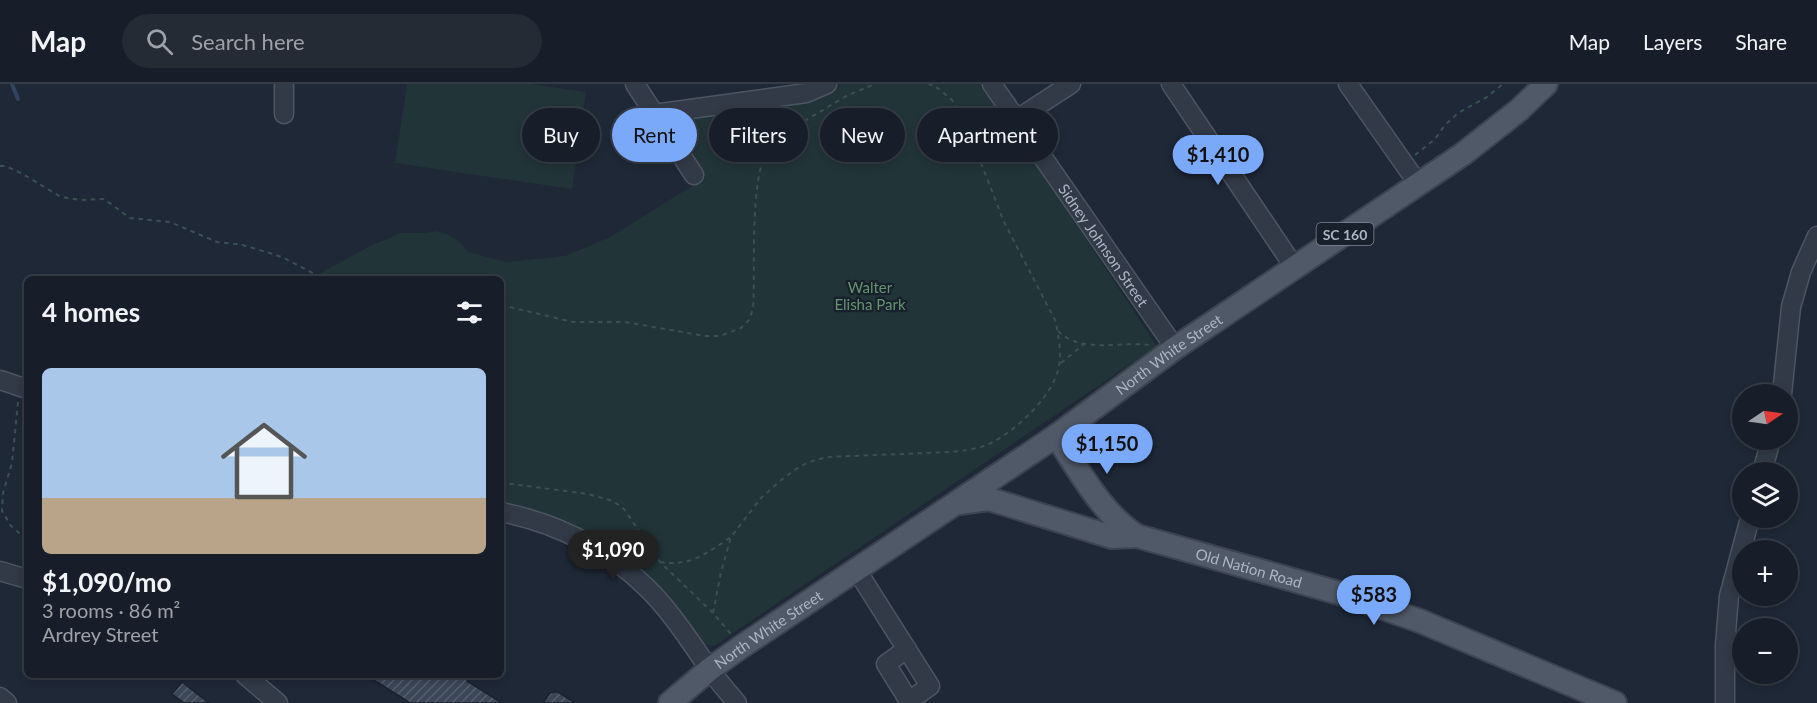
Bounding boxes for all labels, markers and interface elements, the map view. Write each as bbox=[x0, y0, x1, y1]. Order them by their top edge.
search box bbox=[122, 14, 542, 68]
text: Map bbox=[30, 24, 86, 58]
icon: search bbox=[143, 25, 176, 58]
text: Search here bbox=[191, 28, 305, 55]
text: Map bbox=[1569, 29, 1610, 54]
text: Layers bbox=[1643, 29, 1702, 54]
text: Share bbox=[1735, 29, 1787, 54]
chip: Buy bbox=[522, 108, 600, 162]
chip: Rent bbox=[612, 108, 697, 162]
chip: Filters bbox=[709, 108, 808, 162]
chip: New bbox=[820, 108, 905, 162]
chip: Apartment bbox=[917, 108, 1058, 162]
pin: $1,410 bbox=[1169, 135, 1267, 186]
text: $1,410 bbox=[1187, 142, 1249, 166]
street label: Sidney Johnson Street bbox=[1055, 180, 1153, 310]
road number: SC 160 bbox=[1316, 223, 1374, 245]
park label: Walter Elisha Park bbox=[834, 278, 906, 313]
text: 4 homes bbox=[42, 296, 140, 328]
icon: filters bbox=[453, 296, 486, 329]
street label: North White Street bbox=[1112, 310, 1226, 398]
north arrow bbox=[1732, 384, 1798, 450]
map controls bbox=[1732, 384, 1798, 684]
icon: home bbox=[210, 407, 318, 515]
pin: $1,150 bbox=[1058, 424, 1156, 475]
text: $1,150 bbox=[1076, 431, 1138, 455]
button: layers bbox=[1732, 462, 1798, 528]
pin: $1,090 bbox=[564, 530, 662, 581]
text: $1,090 bbox=[582, 537, 644, 561]
button: + bbox=[1732, 540, 1798, 606]
street label: Old Nation Road bbox=[1194, 544, 1304, 591]
text: $1,090/mo bbox=[42, 566, 172, 598]
pin: $583 bbox=[1338, 575, 1410, 626]
text: $583 bbox=[1351, 582, 1397, 606]
street label: North White Street bbox=[711, 586, 826, 672]
text: 3 rooms · 86 m² bbox=[42, 598, 180, 622]
button: − bbox=[1732, 618, 1798, 684]
text: Ardrey Street bbox=[42, 622, 158, 646]

